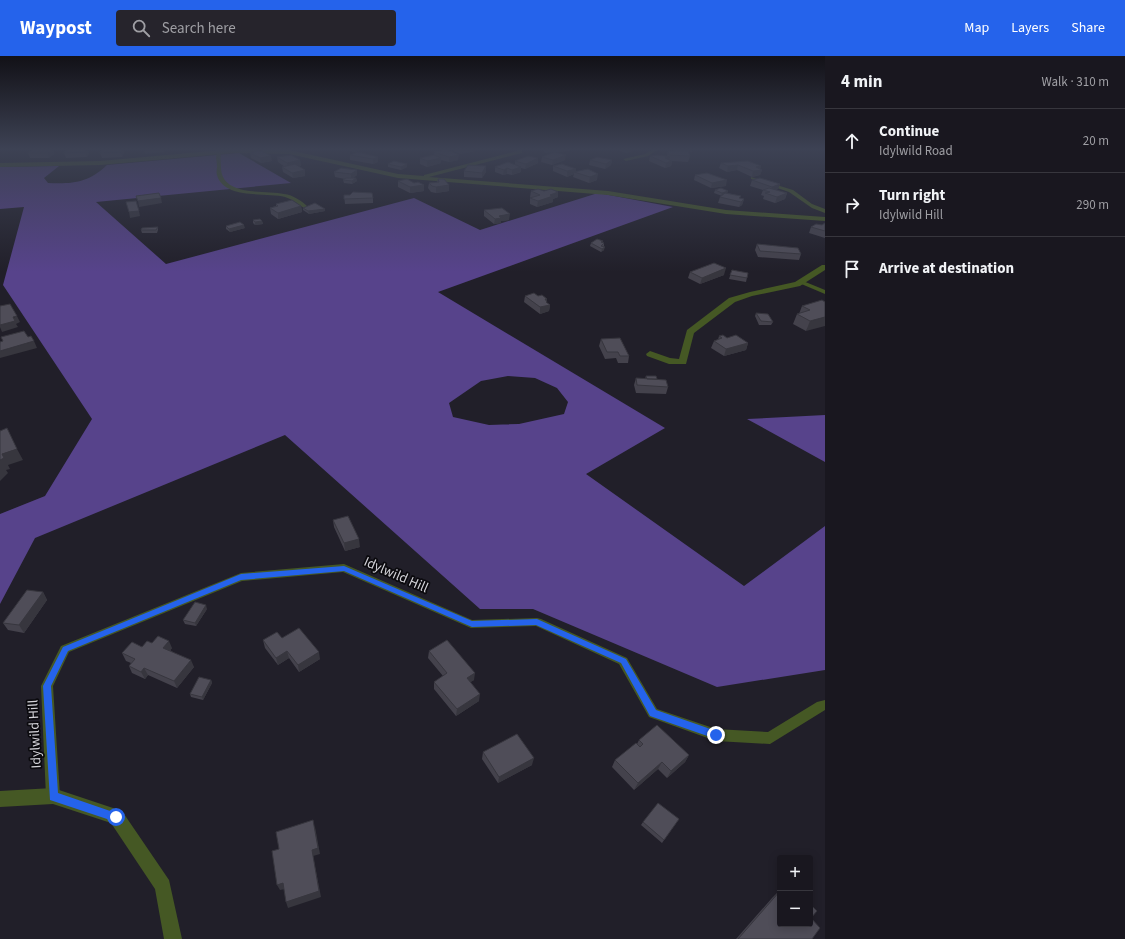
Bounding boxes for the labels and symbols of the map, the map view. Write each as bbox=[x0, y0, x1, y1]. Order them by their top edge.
street label: Idylwild Hill bbox=[360, 552, 432, 598]
street label: Idylwild Hill bbox=[23, 699, 47, 769]
route end bbox=[707, 726, 725, 744]
route start bbox=[107, 808, 125, 826]

